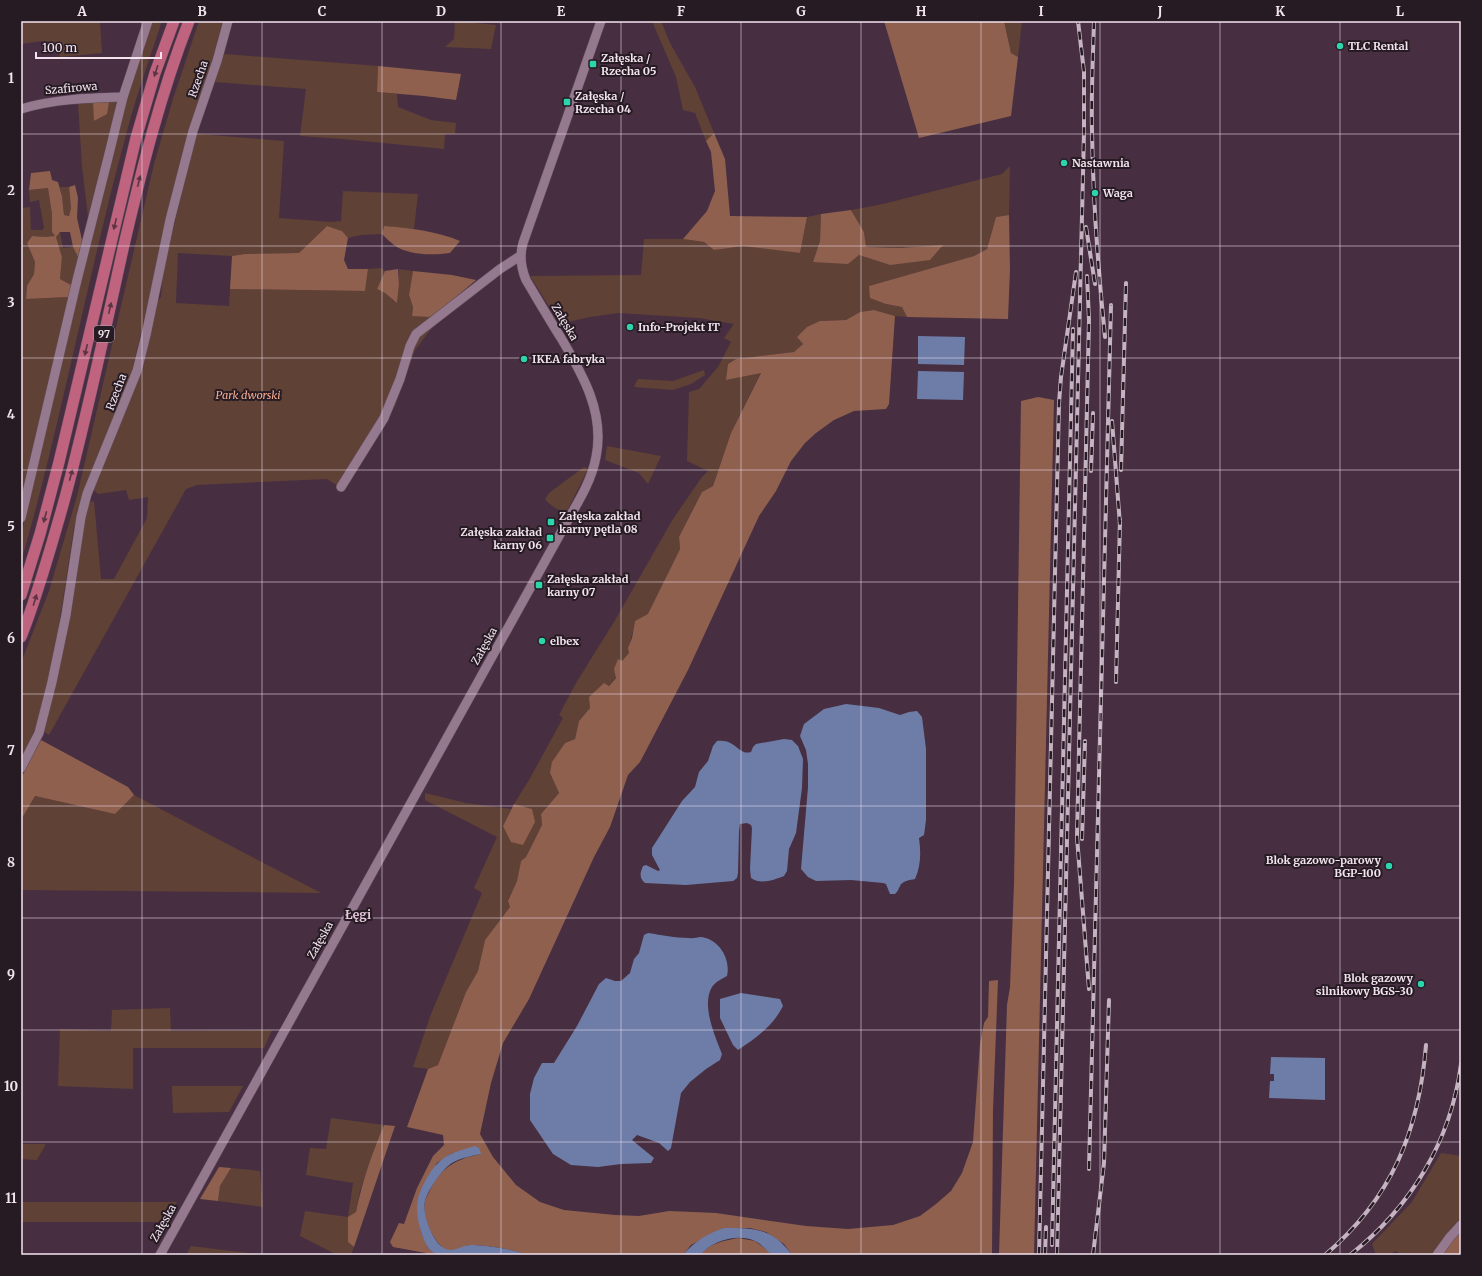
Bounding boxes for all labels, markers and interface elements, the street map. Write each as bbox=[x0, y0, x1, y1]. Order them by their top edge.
text: A bbox=[76, 3, 87, 20]
text: B bbox=[197, 3, 207, 20]
text: C bbox=[318, 3, 327, 20]
text: D bbox=[436, 3, 446, 20]
text: E bbox=[557, 3, 566, 20]
text: F bbox=[677, 3, 685, 20]
text: G bbox=[796, 3, 806, 20]
text: H bbox=[916, 3, 927, 20]
text: I bbox=[1038, 3, 1044, 20]
text: J bbox=[1156, 3, 1163, 20]
text: K bbox=[1275, 3, 1285, 20]
text: L bbox=[1396, 3, 1405, 20]
scale bar bbox=[36, 34, 161, 60]
place label: TLC Rental bbox=[1348, 39, 1409, 53]
text: 100 m bbox=[42, 40, 77, 55]
marker: TLC Rental bbox=[1335, 41, 1345, 51]
place label: Załęska / Rzecha 05 bbox=[601, 51, 656, 78]
street label: Rzecha bbox=[185, 59, 211, 99]
marker: Załęska / Rzecha 05 bbox=[588, 59, 598, 69]
one-way arrow bbox=[153, 65, 159, 77]
text: 1 bbox=[8, 70, 14, 87]
street label: Szafirowa bbox=[44, 79, 98, 97]
place label: Załęska / Rzecha 04 bbox=[575, 89, 631, 116]
marker: Załęska / Rzecha 04 bbox=[562, 97, 572, 107]
place label: Nastawnia bbox=[1072, 156, 1130, 170]
marker: Nastawnia bbox=[1059, 158, 1069, 168]
one-way arrow bbox=[137, 175, 143, 187]
text: 2 bbox=[7, 182, 15, 199]
place label: Waga bbox=[1102, 186, 1133, 200]
marker: Waga bbox=[1090, 188, 1100, 198]
one-way arrow bbox=[112, 218, 118, 230]
text: 3 bbox=[7, 294, 15, 311]
street label: Załęska bbox=[548, 301, 582, 343]
one-way arrow bbox=[107, 302, 113, 314]
place label: Info-Projekt IT bbox=[638, 320, 720, 334]
marker: Info-Projekt IT bbox=[625, 322, 635, 332]
road number: 97 bbox=[94, 326, 114, 342]
one-way arrow bbox=[82, 344, 88, 356]
place label: IKEA fabryka bbox=[532, 352, 605, 366]
marker: IKEA fabryka bbox=[519, 354, 529, 364]
street label: Rzecha bbox=[103, 372, 129, 412]
park label: Park dworski bbox=[215, 388, 281, 402]
text: 4 bbox=[7, 406, 16, 423]
one-way arrow bbox=[68, 469, 74, 481]
place label: Załęska zakład karny pętla 08 bbox=[559, 509, 641, 536]
one-way arrow bbox=[42, 511, 48, 523]
marker: Załęska zakład karny pętla 08 bbox=[546, 517, 556, 527]
text: 5 bbox=[7, 518, 15, 535]
place label: Załęska zakład karny 06 bbox=[461, 525, 542, 552]
marker: Załęska zakład karny 06 bbox=[545, 533, 555, 543]
place label: Załęska zakład karny 07 bbox=[547, 572, 629, 599]
marker: Załęska zakład karny 07 bbox=[534, 580, 544, 590]
one-way arrow bbox=[32, 594, 38, 606]
street label: Załęska bbox=[468, 625, 500, 667]
text: 6 bbox=[7, 630, 15, 647]
place label: elbex bbox=[550, 634, 579, 648]
marker: elbex bbox=[537, 636, 547, 646]
text: 7 bbox=[7, 742, 15, 759]
place label: Blok gazowo-parowy BGP-100 bbox=[1266, 853, 1381, 880]
text: 8 bbox=[7, 854, 15, 871]
marker: Blok gazowo-parowy BGP-100 bbox=[1384, 861, 1394, 871]
district label: Łęgi bbox=[345, 907, 371, 922]
street label: Załęska bbox=[304, 919, 336, 961]
text: 9 bbox=[7, 966, 15, 983]
place label: Blok gazowy silnikowy BGS-30 bbox=[1316, 971, 1413, 998]
marker: Blok gazowy silnikowy BGS-30 bbox=[1416, 979, 1426, 989]
text: 10 bbox=[4, 1078, 18, 1095]
text: 11 bbox=[5, 1190, 17, 1207]
street label: Załęska bbox=[147, 1202, 179, 1244]

